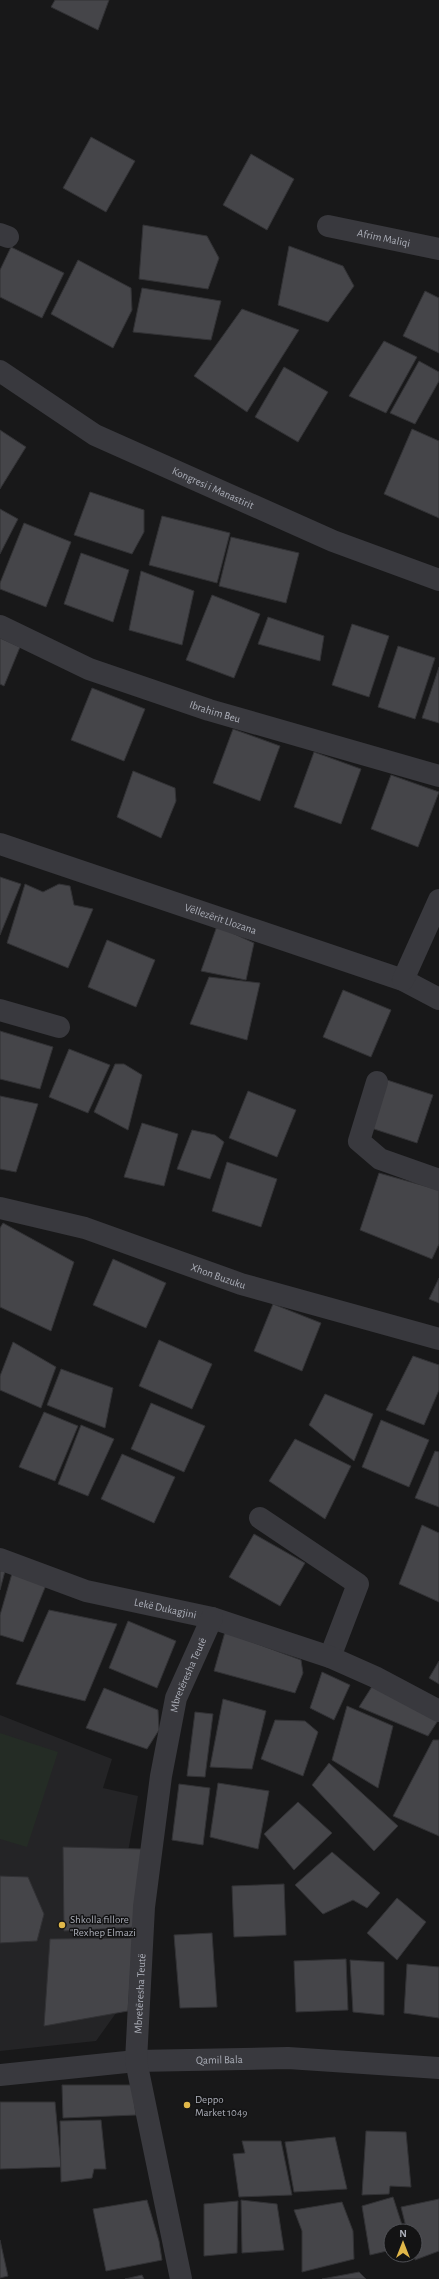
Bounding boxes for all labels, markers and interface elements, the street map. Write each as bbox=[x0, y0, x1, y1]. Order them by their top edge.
street label: Afrim Maliqi bbox=[356, 227, 411, 248]
street label: Kongresi i Manastirit bbox=[171, 465, 256, 511]
street label: Ibrahim Beu bbox=[188, 698, 242, 724]
street label: Vëllezërit Llozana bbox=[183, 901, 258, 936]
street label: Xhon Buzuku bbox=[189, 1261, 247, 1291]
street label: Lekë Dukagjini bbox=[133, 1596, 198, 1620]
street label: Mbretëresha Teutë bbox=[168, 1636, 208, 1713]
place label: Shkolla fillore "Rexhep Elmazi bbox=[70, 1914, 136, 1938]
marker: Shkolla fillore "Rexhep Elmazi bbox=[57, 1920, 67, 1930]
street label: Mbretëresha Teutë bbox=[132, 1953, 147, 2034]
street label: Qamil Bala bbox=[196, 2053, 243, 2065]
place label: Deppo Market 1049 bbox=[195, 2094, 247, 2118]
marker: Deppo Market 1049 bbox=[182, 2100, 192, 2110]
north arrow bbox=[383, 2223, 423, 2263]
text: N bbox=[399, 2228, 407, 2239]

